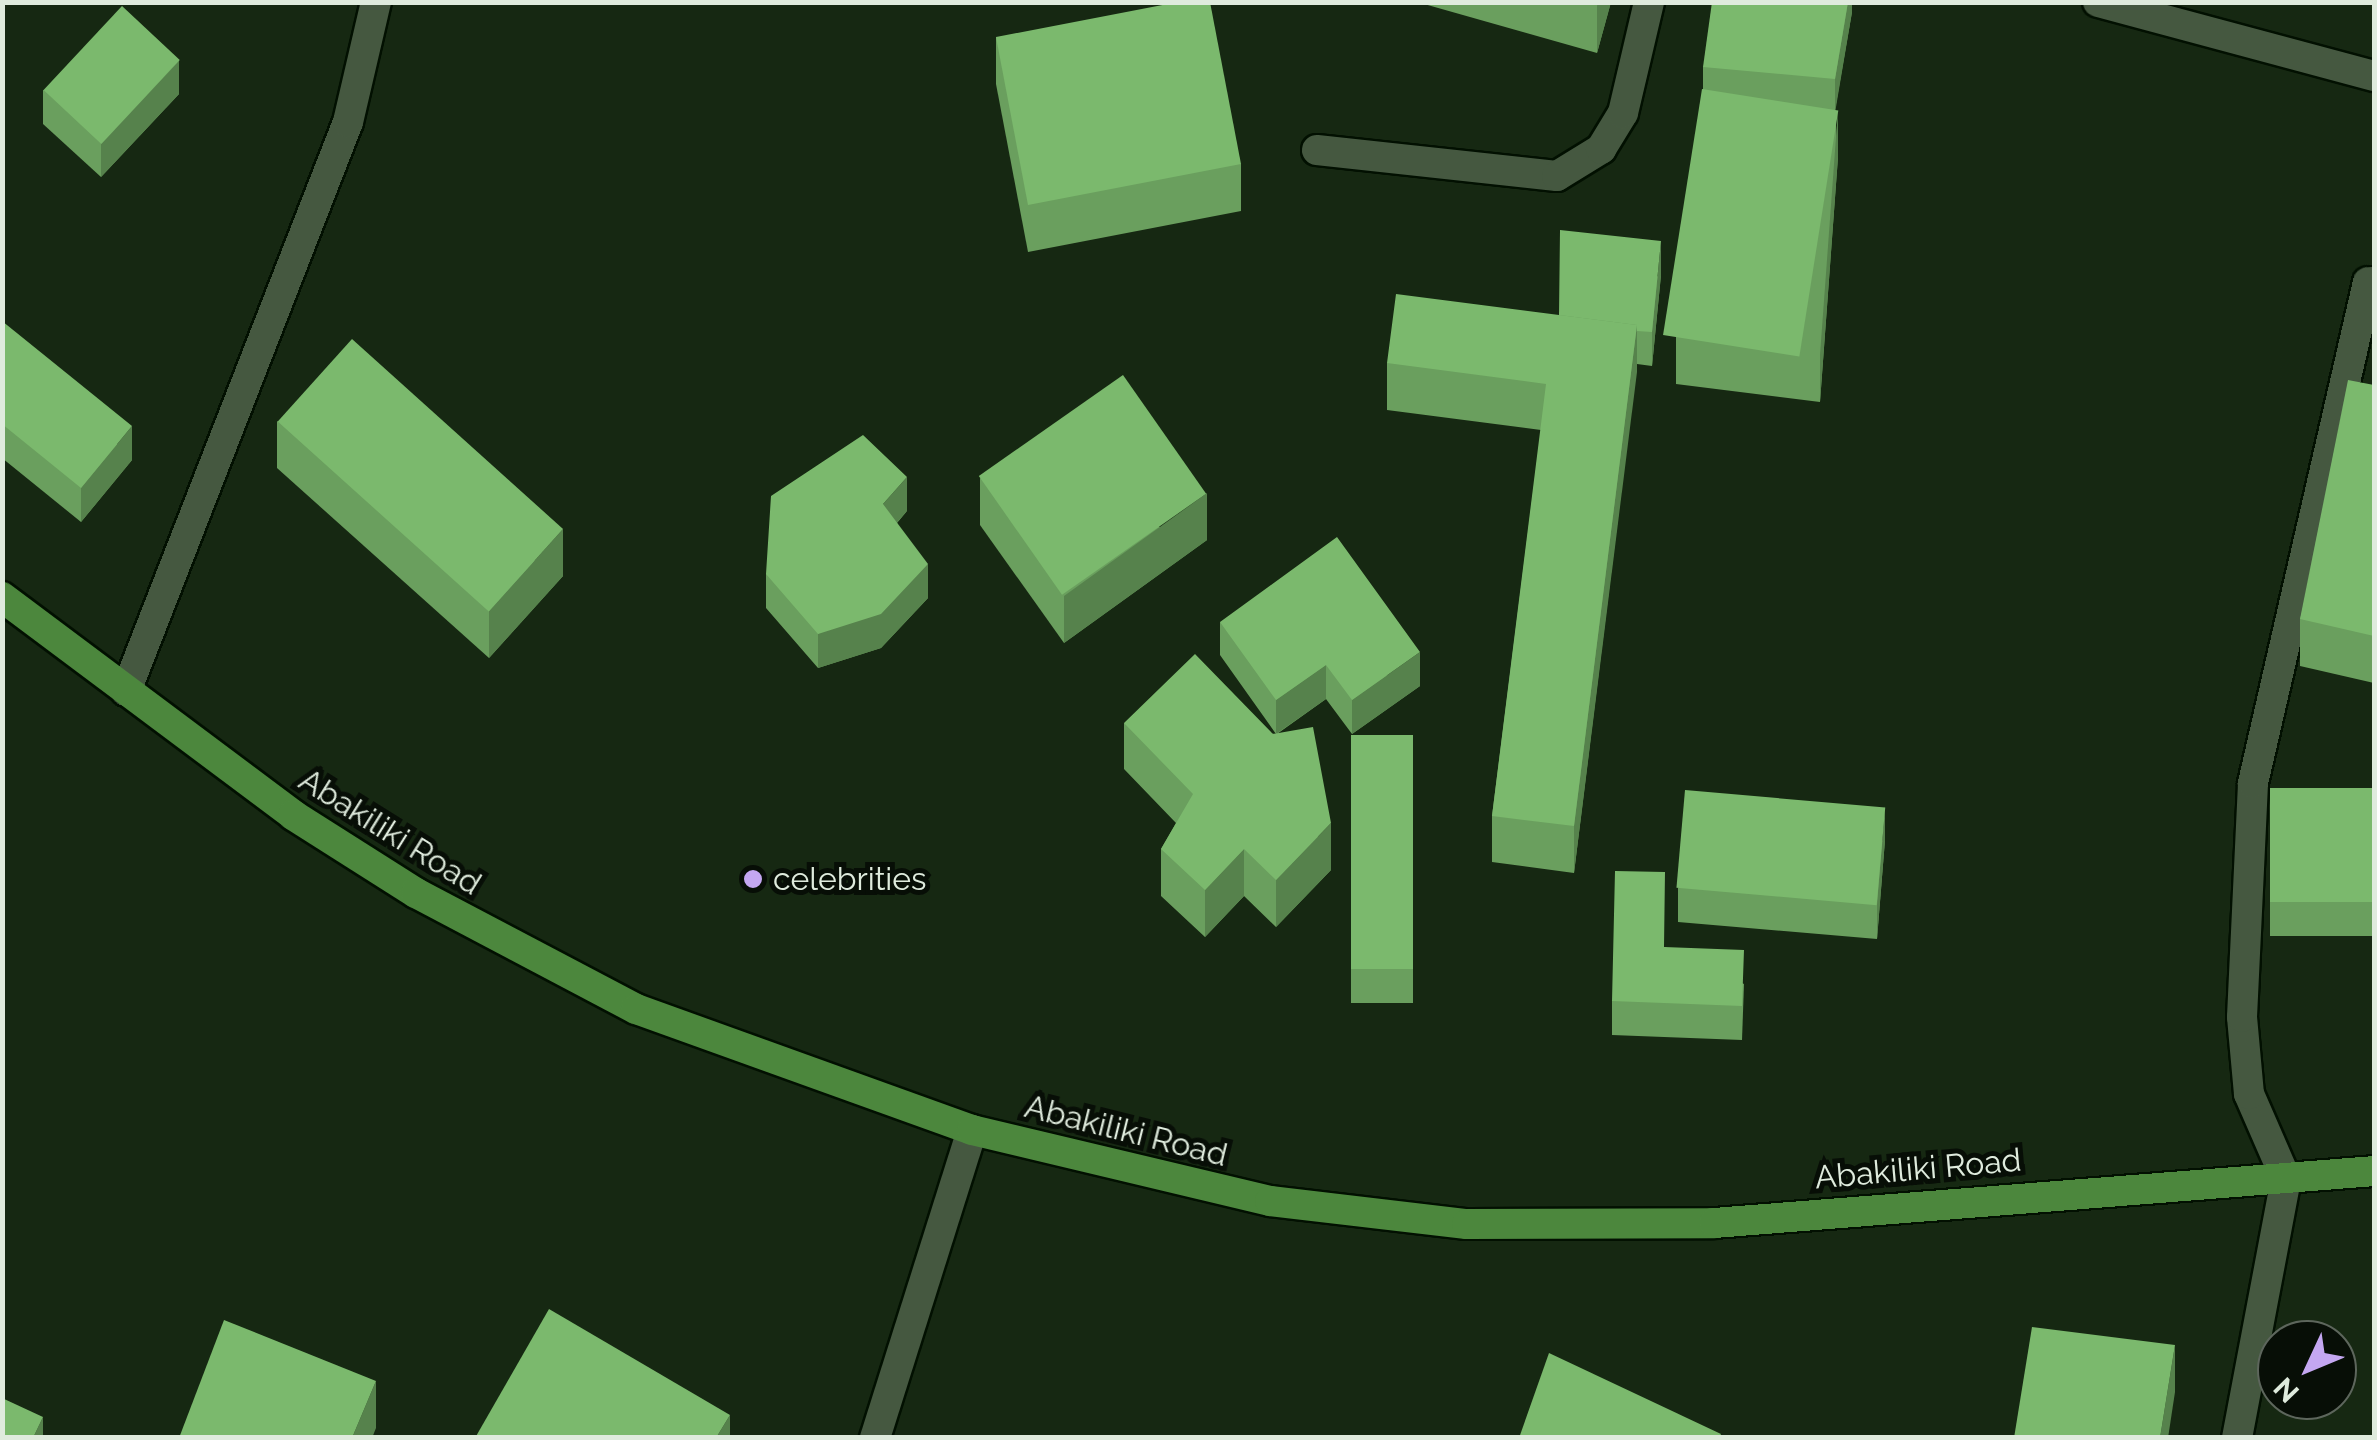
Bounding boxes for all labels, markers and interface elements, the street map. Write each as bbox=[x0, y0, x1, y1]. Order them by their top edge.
street label: Abakiliki Road bbox=[292, 761, 488, 903]
place label: celebrities bbox=[773, 860, 927, 898]
marker: celebrities bbox=[742, 868, 764, 890]
street label: Abakiliki Road bbox=[1021, 1087, 1231, 1175]
street label: Abakiliki Road bbox=[1813, 1141, 2023, 1197]
north arrow bbox=[2257, 1320, 2357, 1420]
text: N bbox=[2267, 1371, 2306, 1409]

